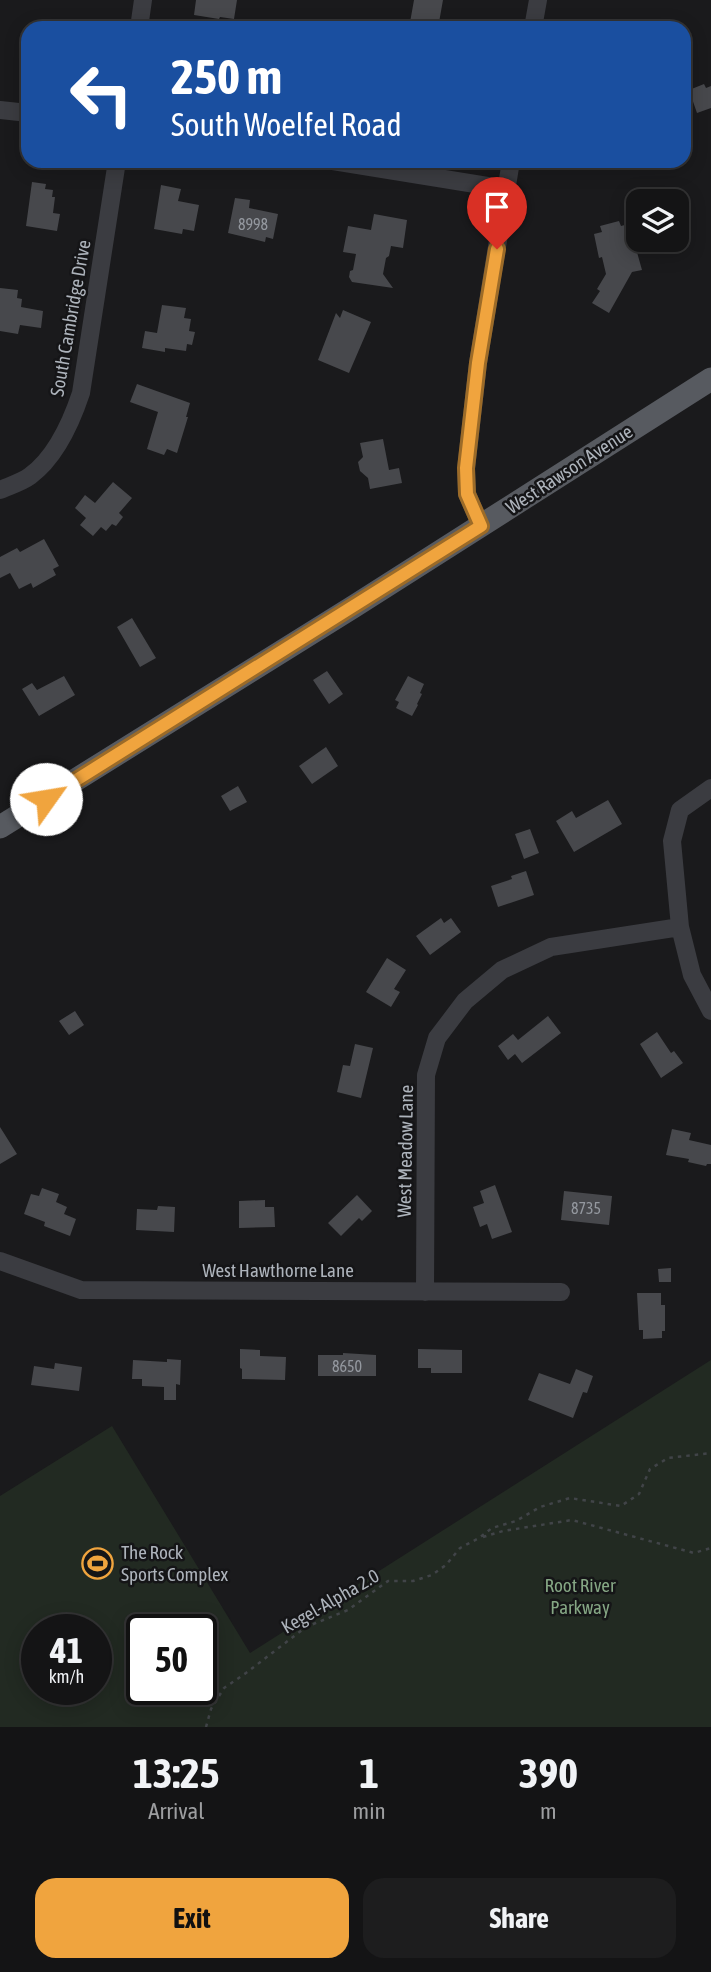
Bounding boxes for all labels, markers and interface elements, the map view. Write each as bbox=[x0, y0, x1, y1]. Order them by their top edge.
text: 250 m bbox=[171, 48, 282, 104]
icon: left bbox=[56, 49, 147, 140]
text: South Woelfel Road bbox=[171, 106, 402, 143]
pin bbox=[467, 177, 527, 249]
icon: arrive bbox=[478, 188, 516, 226]
map controls bbox=[626, 189, 689, 252]
button: layers bbox=[626, 189, 689, 252]
house number: 8998 bbox=[238, 215, 268, 233]
street label: South Cambridge Drive bbox=[45, 238, 95, 398]
street label: West Rawson Avenue bbox=[502, 420, 636, 518]
position arrow bbox=[9, 762, 83, 836]
street label: West Meadow Lane bbox=[393, 1085, 417, 1217]
house number: 8735 bbox=[571, 1199, 601, 1217]
street label: West Hawthorne Lane bbox=[202, 1259, 354, 1281]
house number: 8650 bbox=[332, 1357, 362, 1375]
place label: The Rock Sports Complex bbox=[121, 1541, 229, 1585]
sports icon: The Rock Sports Complex bbox=[81, 1546, 115, 1580]
street label: Kegel-Alpha 2.0 bbox=[277, 1564, 383, 1638]
park label: Root River Parkway bbox=[544, 1574, 616, 1618]
speed limit sign: 50 bbox=[126, 1614, 217, 1705]
text: 41 bbox=[50, 1630, 83, 1670]
text: km/h bbox=[49, 1666, 84, 1687]
text: 13:25 bbox=[133, 1749, 220, 1797]
text: 1 bbox=[359, 1749, 379, 1797]
text: 390 bbox=[519, 1749, 578, 1797]
text: Arrival bbox=[148, 1798, 204, 1824]
text: min bbox=[353, 1798, 386, 1824]
text: m bbox=[540, 1798, 557, 1824]
button: Exit bbox=[35, 1878, 349, 1958]
button: Share bbox=[363, 1878, 676, 1958]

